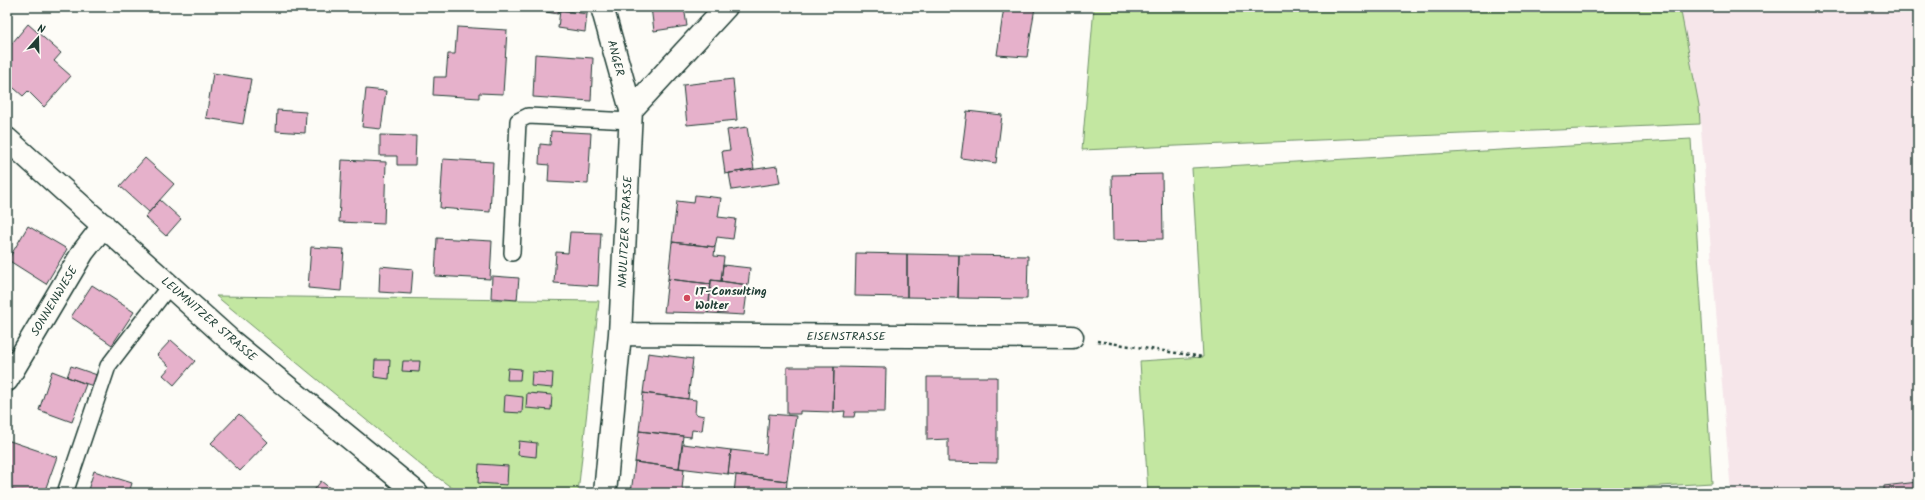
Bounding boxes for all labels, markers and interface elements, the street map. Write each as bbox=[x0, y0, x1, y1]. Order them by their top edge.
north arrow bbox=[18, 18, 58, 58]
text: N bbox=[35, 20, 47, 39]
street label: ANGER bbox=[602, 38, 629, 78]
street label: NAULITZER STRASSE bbox=[613, 174, 638, 289]
street label: SONNENWIESE bbox=[26, 262, 83, 340]
street label: LEUMNITZER STRASSE bbox=[157, 272, 262, 367]
place label: IT-Consulting Wolter bbox=[695, 282, 767, 315]
marker: IT-Consulting Wolter bbox=[682, 293, 692, 303]
street label: EISENSTRASSE bbox=[806, 327, 887, 346]

